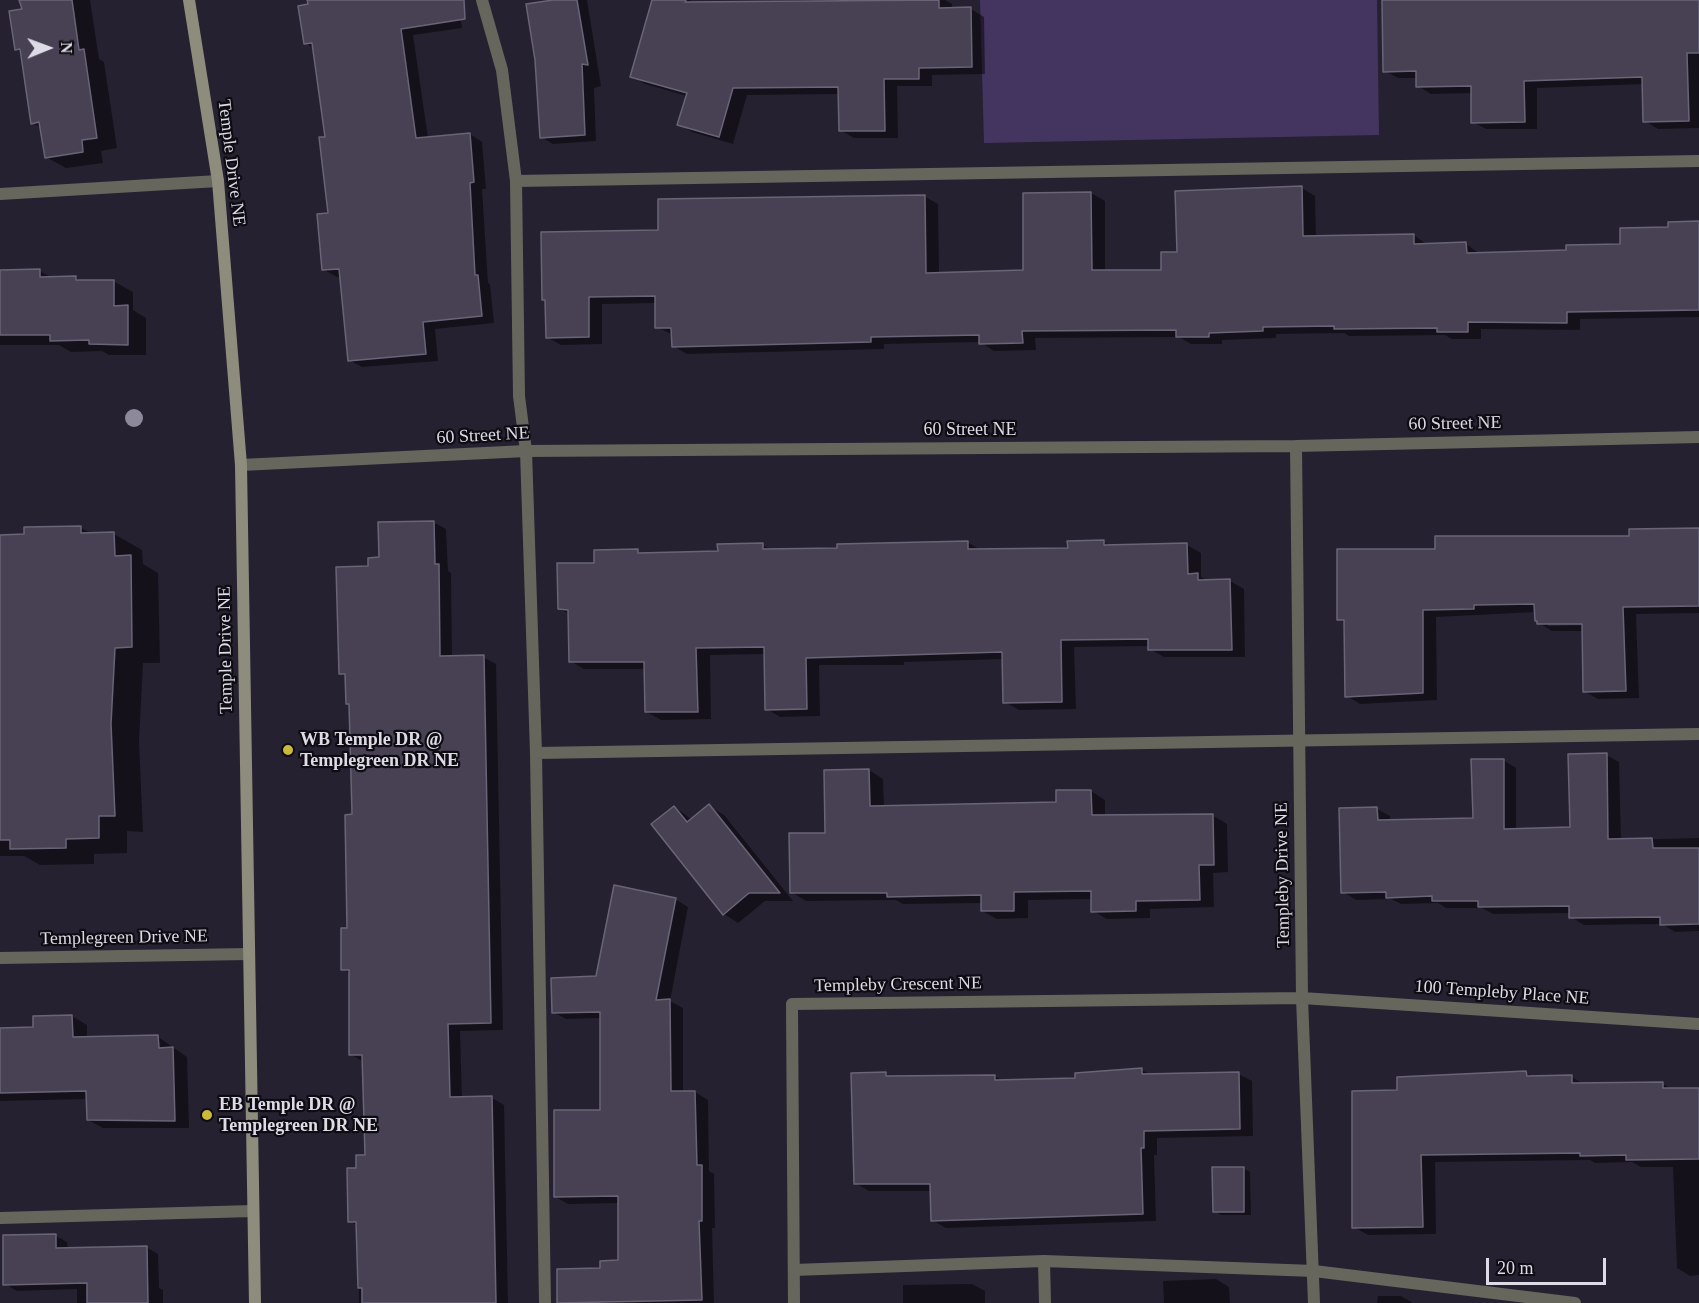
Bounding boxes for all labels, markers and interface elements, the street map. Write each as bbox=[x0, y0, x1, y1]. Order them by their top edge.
north arrow bbox=[18, 18, 78, 78]
text: N bbox=[58, 42, 75, 54]
street label: Temple Drive NE bbox=[212, 98, 250, 228]
street label: 60 Street NE bbox=[1408, 412, 1502, 436]
street label: 60 Street NE bbox=[924, 419, 1016, 441]
street label: 60 Street NE bbox=[436, 423, 530, 449]
street label: Temple Drive NE bbox=[214, 586, 238, 714]
place label: WB Temple DR @ Templegreen DR NE bbox=[300, 729, 459, 771]
marker: WB Temple DR @ Templegreen DR NE bbox=[281, 743, 295, 757]
street label: Templeby Drive NE bbox=[1271, 802, 1295, 948]
street label: Templegreen Drive NE bbox=[40, 926, 208, 950]
street label: Templeby Crescent NE bbox=[814, 973, 982, 997]
street label: 100 Templeby Place NE bbox=[1414, 976, 1590, 1010]
place label: EB Temple DR @ Templegreen DR NE bbox=[219, 1094, 378, 1136]
marker: EB Temple DR @ Templegreen DR NE bbox=[200, 1108, 214, 1122]
scale bar bbox=[1489, 1246, 1609, 1284]
text: 20 m bbox=[1497, 1258, 1534, 1278]

